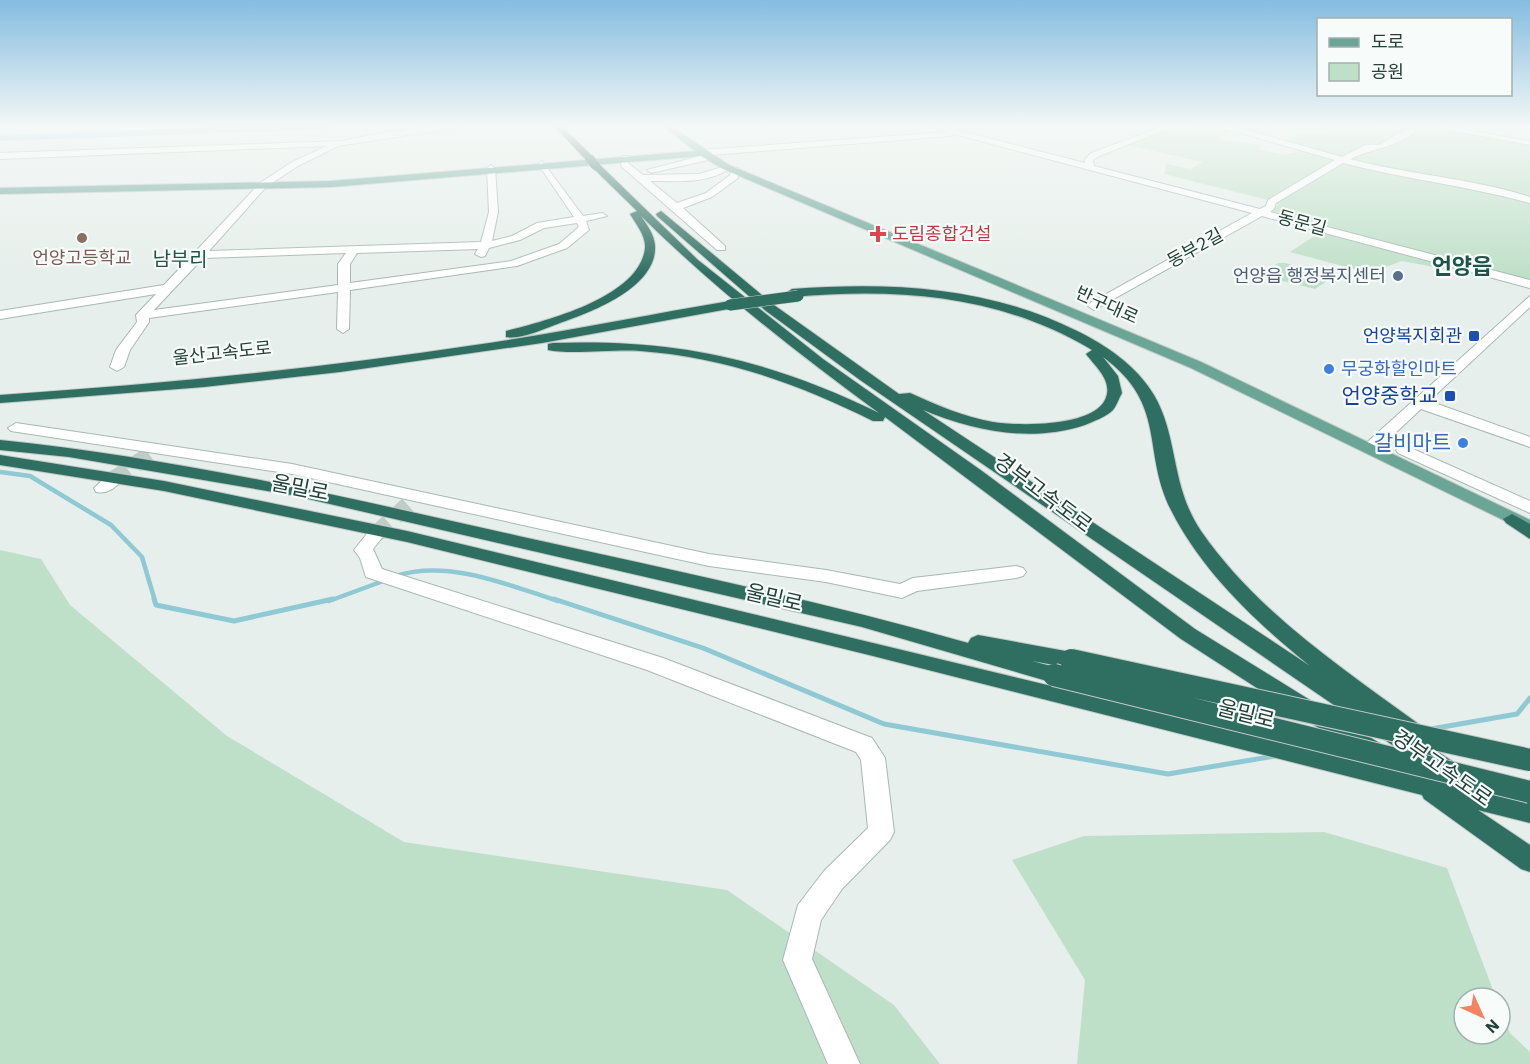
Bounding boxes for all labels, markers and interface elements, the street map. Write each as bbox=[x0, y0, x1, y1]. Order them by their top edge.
legend bbox=[1317, 18, 1512, 96]
text: 도로 bbox=[1371, 30, 1404, 53]
text: 공원 bbox=[1371, 60, 1404, 83]
street label: 동문길 bbox=[1275, 205, 1329, 240]
place label: 도림종합건설 bbox=[892, 222, 991, 245]
street label: 동부2길 bbox=[1163, 223, 1227, 272]
marker: 도림종합건설 bbox=[869, 225, 887, 243]
marker: 언양고등학교 bbox=[75, 231, 89, 245]
district label: 남부리 bbox=[152, 245, 208, 272]
place label: 언양고등학교 bbox=[32, 246, 132, 269]
district label: 언양읍 bbox=[1432, 251, 1492, 280]
place label: 언양읍 행정복지센터 bbox=[1233, 264, 1386, 287]
marker: 언양읍 행정복지센터 bbox=[1391, 269, 1405, 283]
street label: 반구대로 bbox=[1072, 281, 1142, 329]
place label: 언양복지회관 bbox=[1363, 324, 1462, 347]
marker: 언양복지회관 bbox=[1467, 329, 1481, 343]
street label: 울산고속도로 bbox=[171, 336, 273, 369]
place label: 무궁화할인마트 bbox=[1341, 357, 1457, 380]
marker: 무궁화할인마트 bbox=[1322, 362, 1336, 376]
place label: 언양중학교 bbox=[1341, 381, 1438, 409]
marker: 언양중학교 bbox=[1443, 389, 1457, 403]
place label: 갈비마트 bbox=[1374, 428, 1451, 456]
marker: 갈비마트 bbox=[1456, 436, 1470, 450]
street label: 경부고속도로 bbox=[989, 446, 1098, 538]
street label: 울밀로 bbox=[269, 468, 331, 506]
street label: 울밀로 bbox=[743, 577, 806, 617]
street label: 울밀로 bbox=[1215, 692, 1278, 734]
street label: 경부고속도로 bbox=[1387, 722, 1498, 812]
north arrow bbox=[1452, 986, 1512, 1046]
text: N bbox=[1481, 1015, 1504, 1038]

